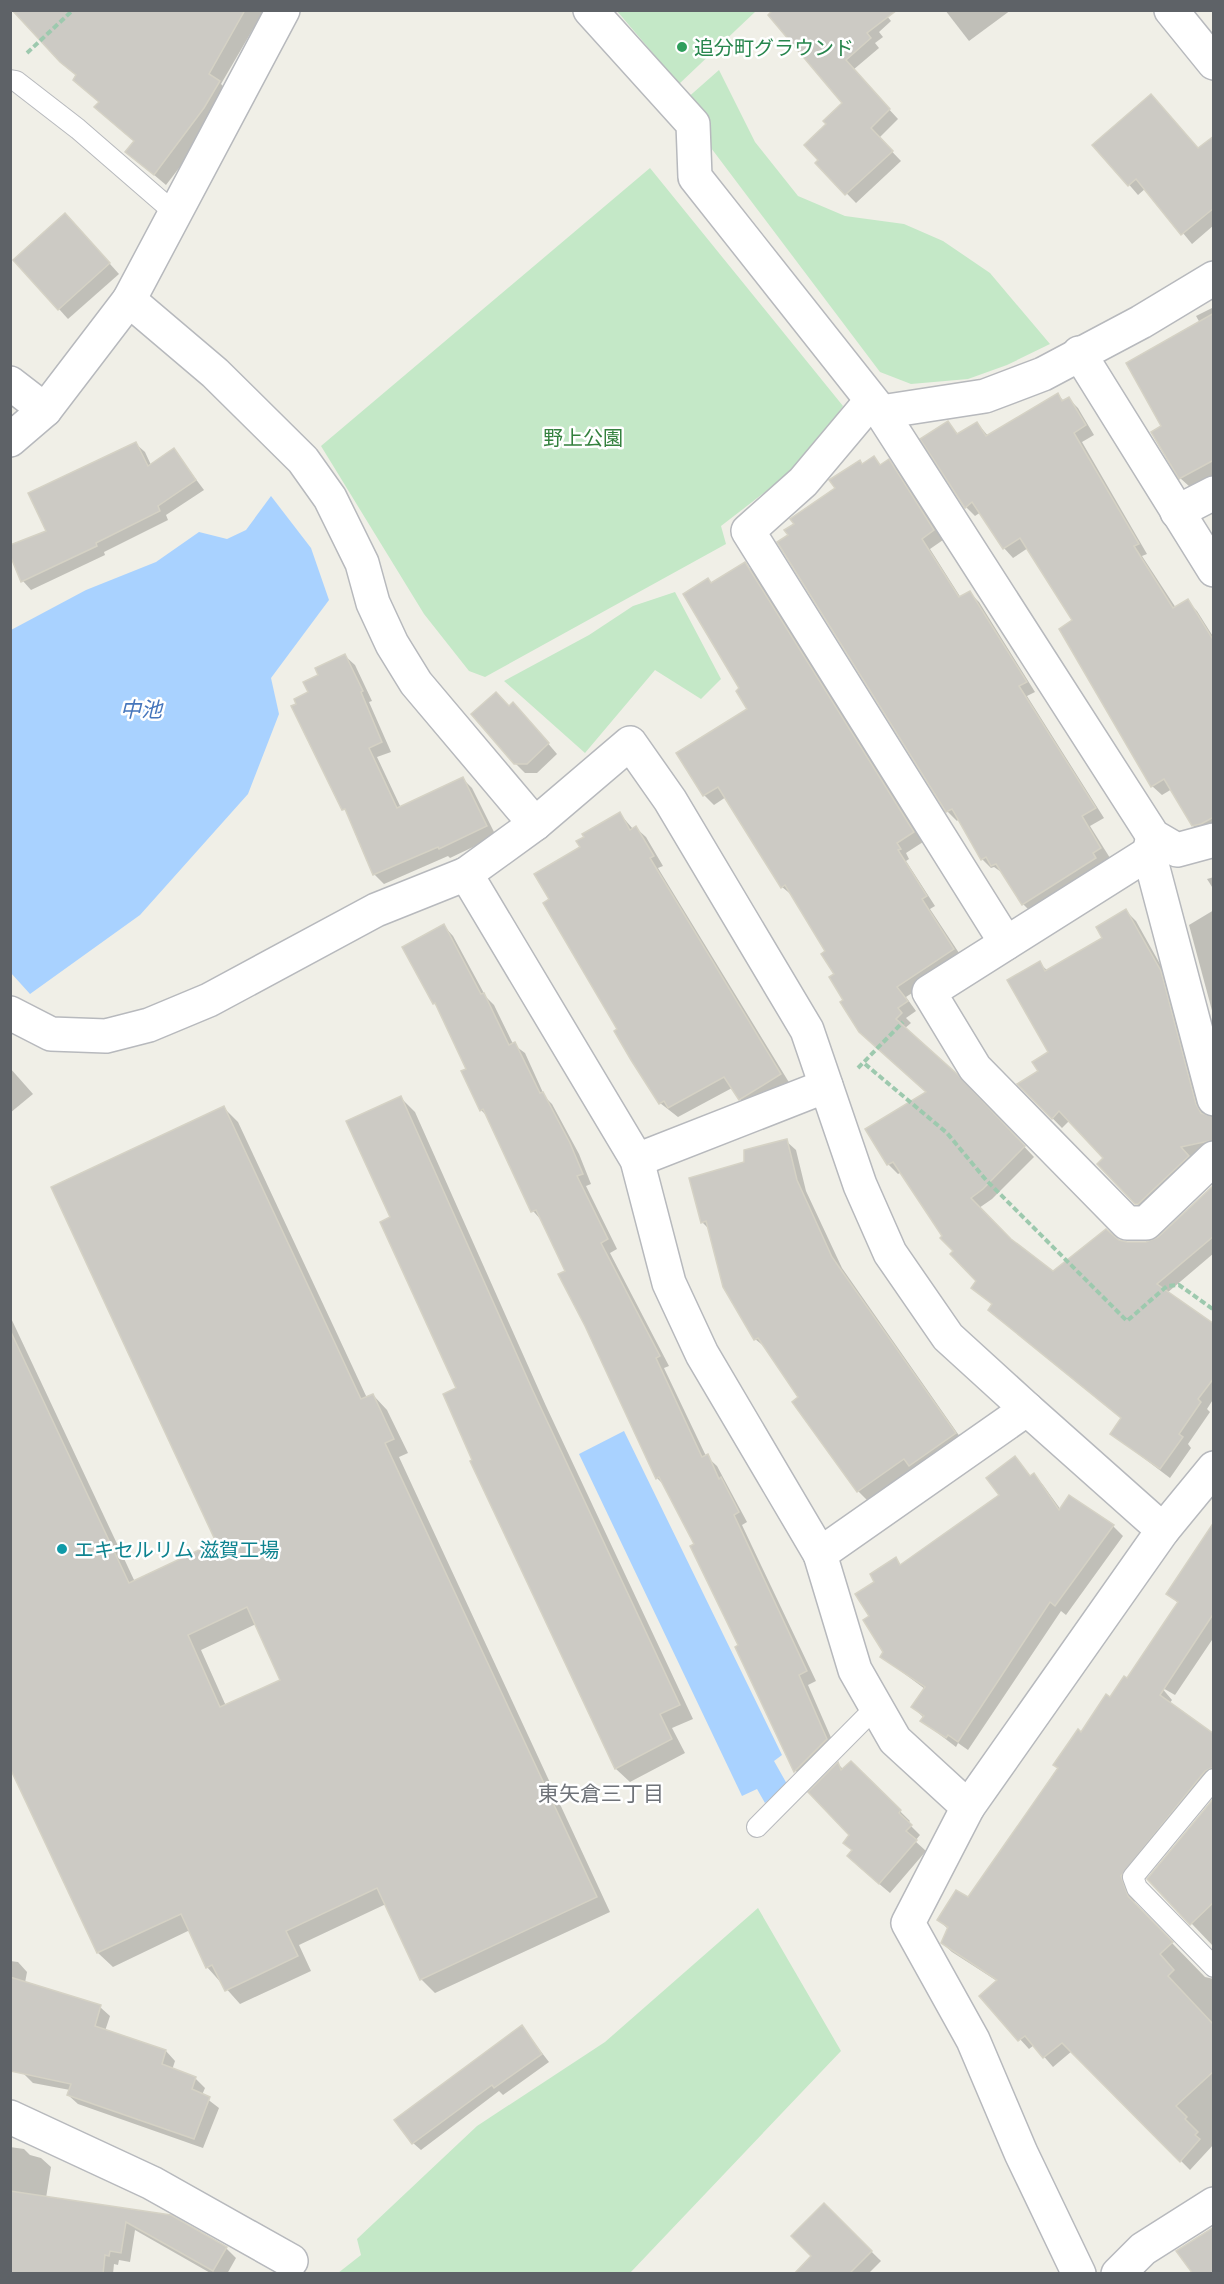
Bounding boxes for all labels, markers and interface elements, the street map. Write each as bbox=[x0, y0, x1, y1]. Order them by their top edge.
place label: 追分町グラウンド bbox=[694, 34, 854, 61]
marker: 追分町グラウンド bbox=[675, 40, 689, 54]
park label: 野上公園 bbox=[543, 424, 623, 451]
water label: 中池 bbox=[120, 695, 164, 723]
place label: エキセルリム 滋賀工場 bbox=[74, 1536, 279, 1563]
marker: エキセルリム 滋賀工場 bbox=[55, 1542, 69, 1556]
district label: 東矢倉三丁目 bbox=[538, 1779, 664, 1807]

